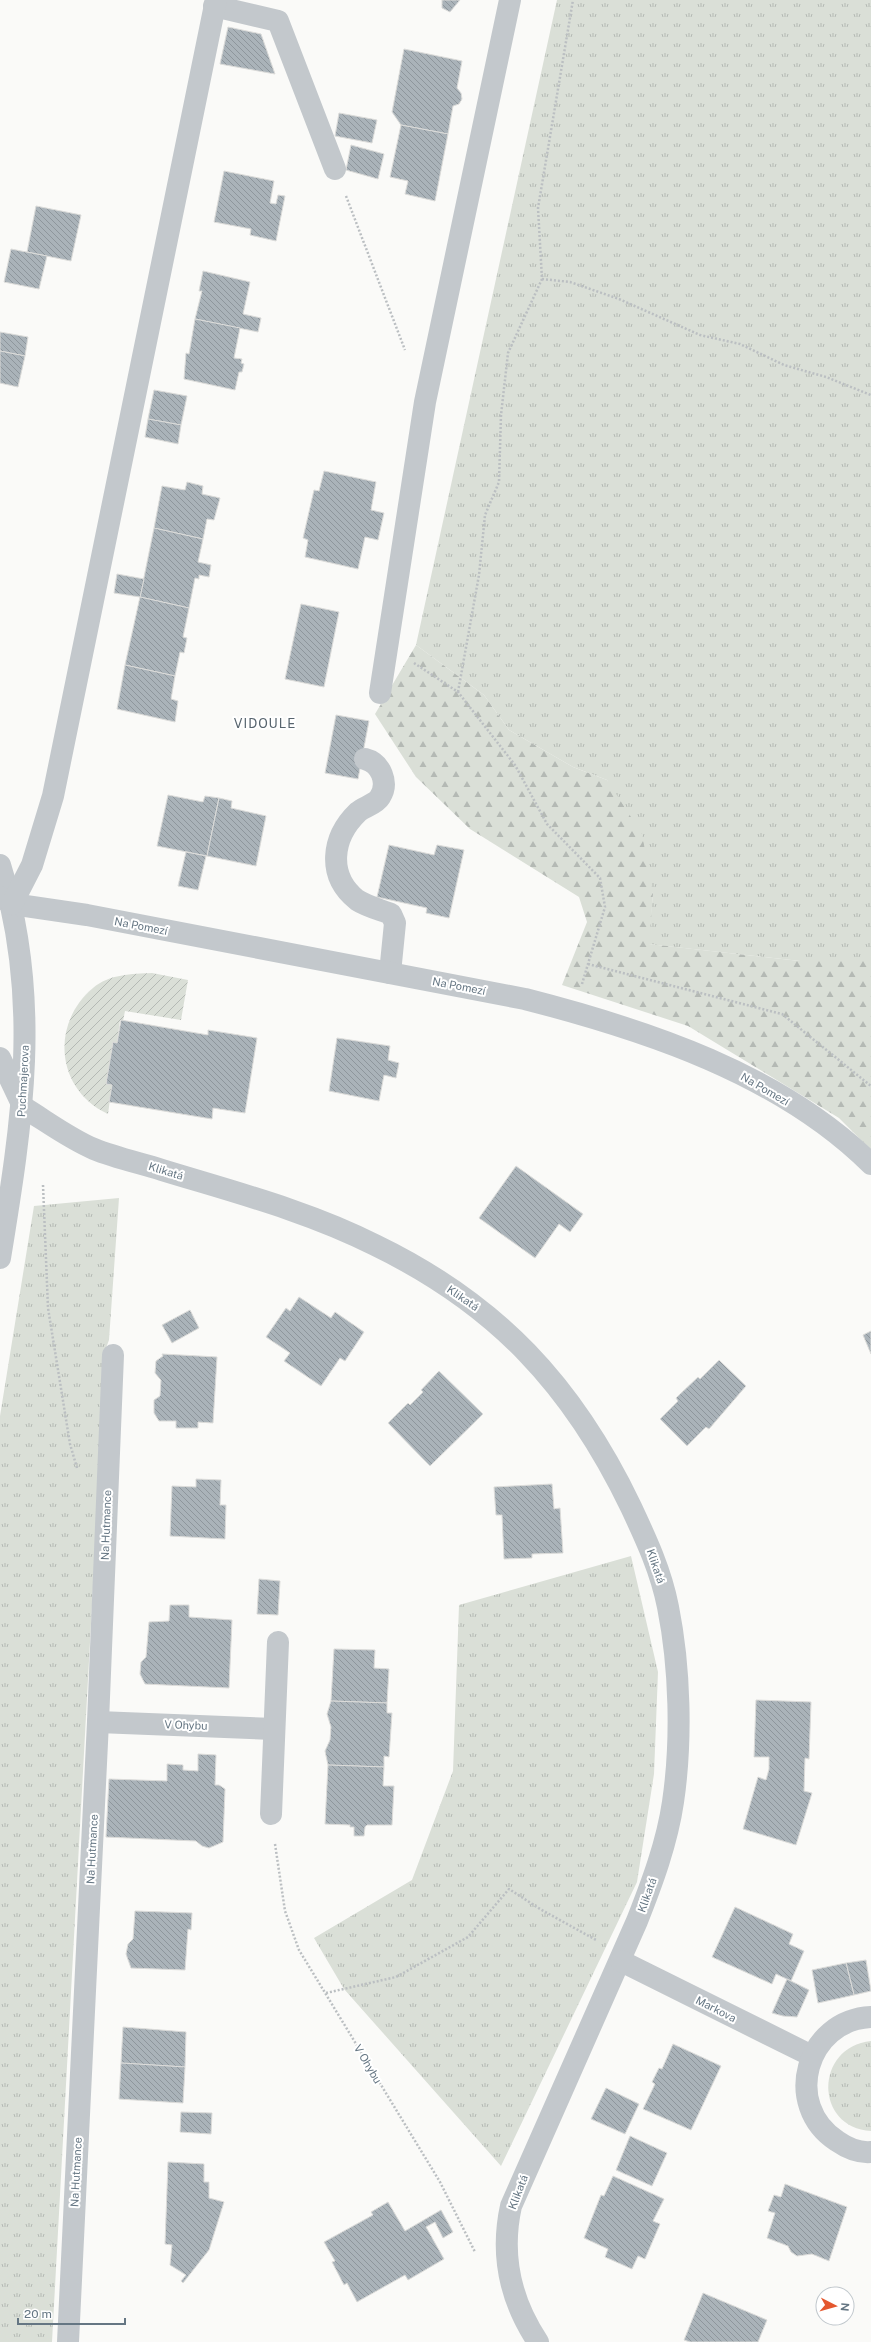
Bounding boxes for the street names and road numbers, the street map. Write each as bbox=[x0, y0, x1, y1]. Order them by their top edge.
street label: Na Pomezí bbox=[113, 915, 169, 937]
street label: Na Pomezí bbox=[431, 975, 487, 997]
street label: Puchmajerova bbox=[15, 1045, 31, 1117]
street label: Na Pomezí bbox=[739, 1070, 792, 1108]
street label: Klikatá bbox=[147, 1160, 185, 1182]
street label: Klikatá bbox=[445, 1283, 481, 1313]
street label: Na Hutmance bbox=[99, 1490, 113, 1560]
street label: Klikatá bbox=[645, 1547, 667, 1585]
street label: V Ohybu bbox=[164, 1718, 208, 1732]
street label: Na Hutmance bbox=[84, 1814, 100, 1884]
street label: Klikatá bbox=[635, 1876, 659, 1914]
street label: Markova bbox=[694, 1994, 738, 2024]
street label: V Ohybu bbox=[352, 2042, 384, 2086]
street label: Na Hutmance bbox=[68, 2137, 84, 2207]
street label: Klikatá bbox=[506, 2173, 530, 2211]

